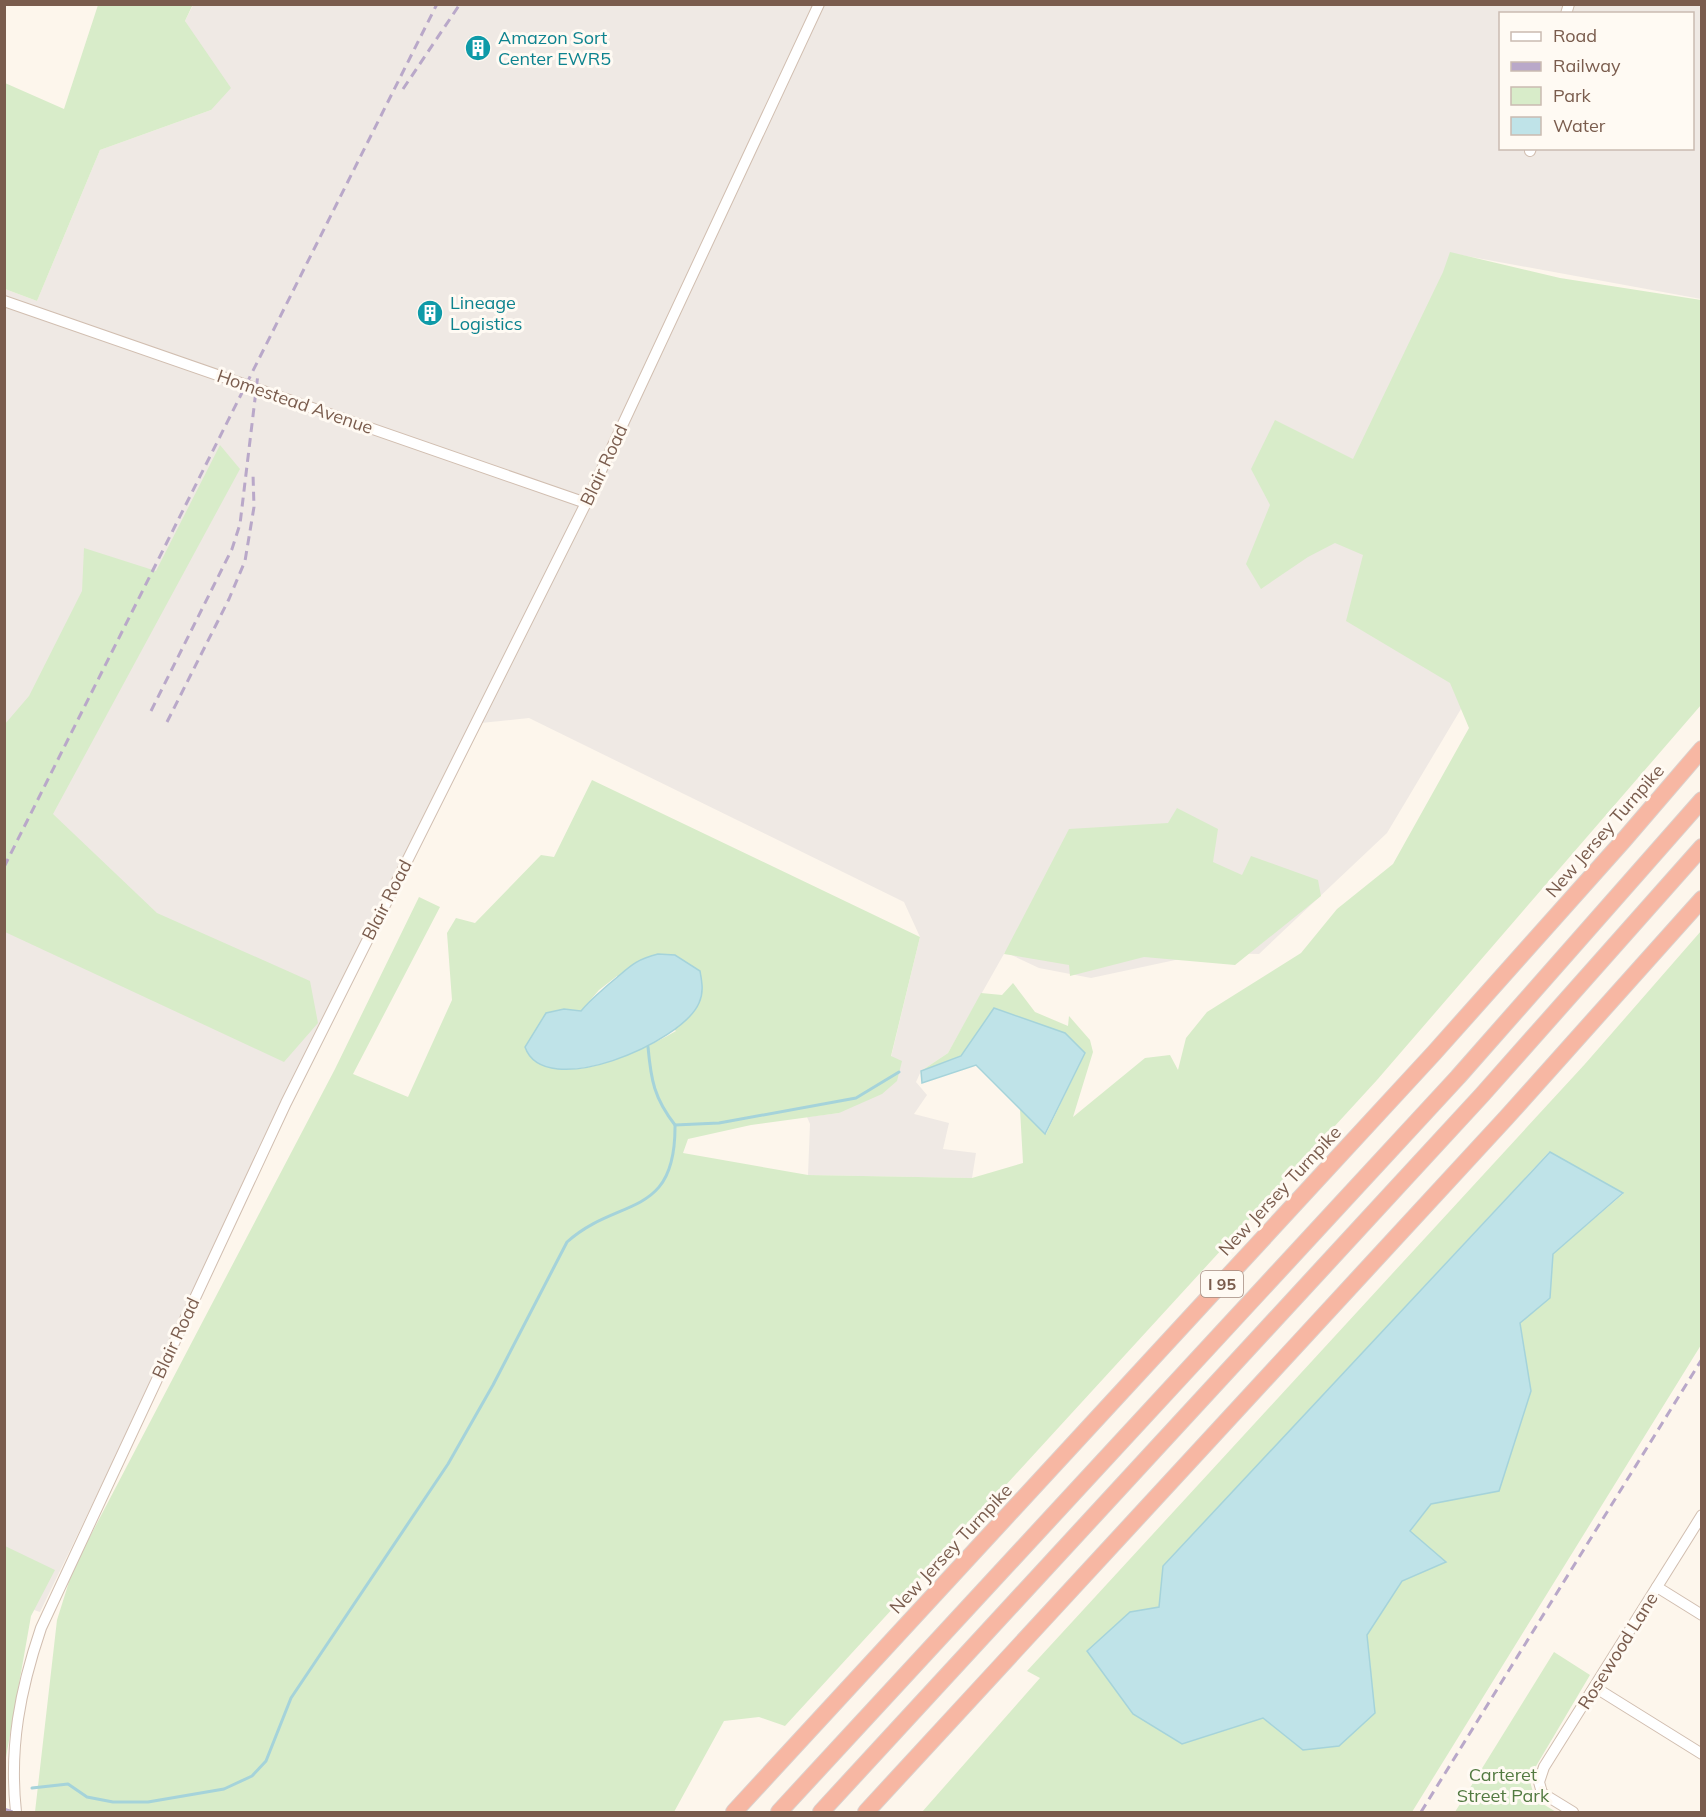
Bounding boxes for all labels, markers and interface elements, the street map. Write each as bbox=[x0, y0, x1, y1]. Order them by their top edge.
legend bbox=[1499, 12, 1694, 150]
text: Road bbox=[1553, 24, 1597, 47]
place label: Amazon Sort Center EWR5 bbox=[498, 26, 611, 70]
building icon: Amazon Sort Center EWR5 bbox=[463, 33, 493, 63]
text: Railway bbox=[1553, 54, 1621, 77]
text: Park bbox=[1553, 84, 1592, 107]
text: Water bbox=[1553, 114, 1606, 137]
place label: Lineage Logistics bbox=[450, 291, 522, 335]
building icon: Lineage Logistics bbox=[415, 298, 445, 328]
street label: Homestead Avenue bbox=[214, 364, 376, 439]
street label: Blair Road bbox=[575, 421, 632, 509]
street label: New Jersey Turnpike bbox=[1540, 759, 1669, 902]
street label: Blair Road bbox=[357, 856, 417, 944]
street label: New Jersey Turnpike bbox=[1213, 1121, 1346, 1260]
road number: I 95 bbox=[1201, 1271, 1243, 1297]
street label: Blair Road bbox=[147, 1294, 204, 1382]
street label: New Jersey Turnpike bbox=[884, 1479, 1017, 1618]
street label: Rosewood Lane bbox=[1572, 1588, 1663, 1714]
park label: Carteret Street Park bbox=[1457, 1763, 1550, 1807]

